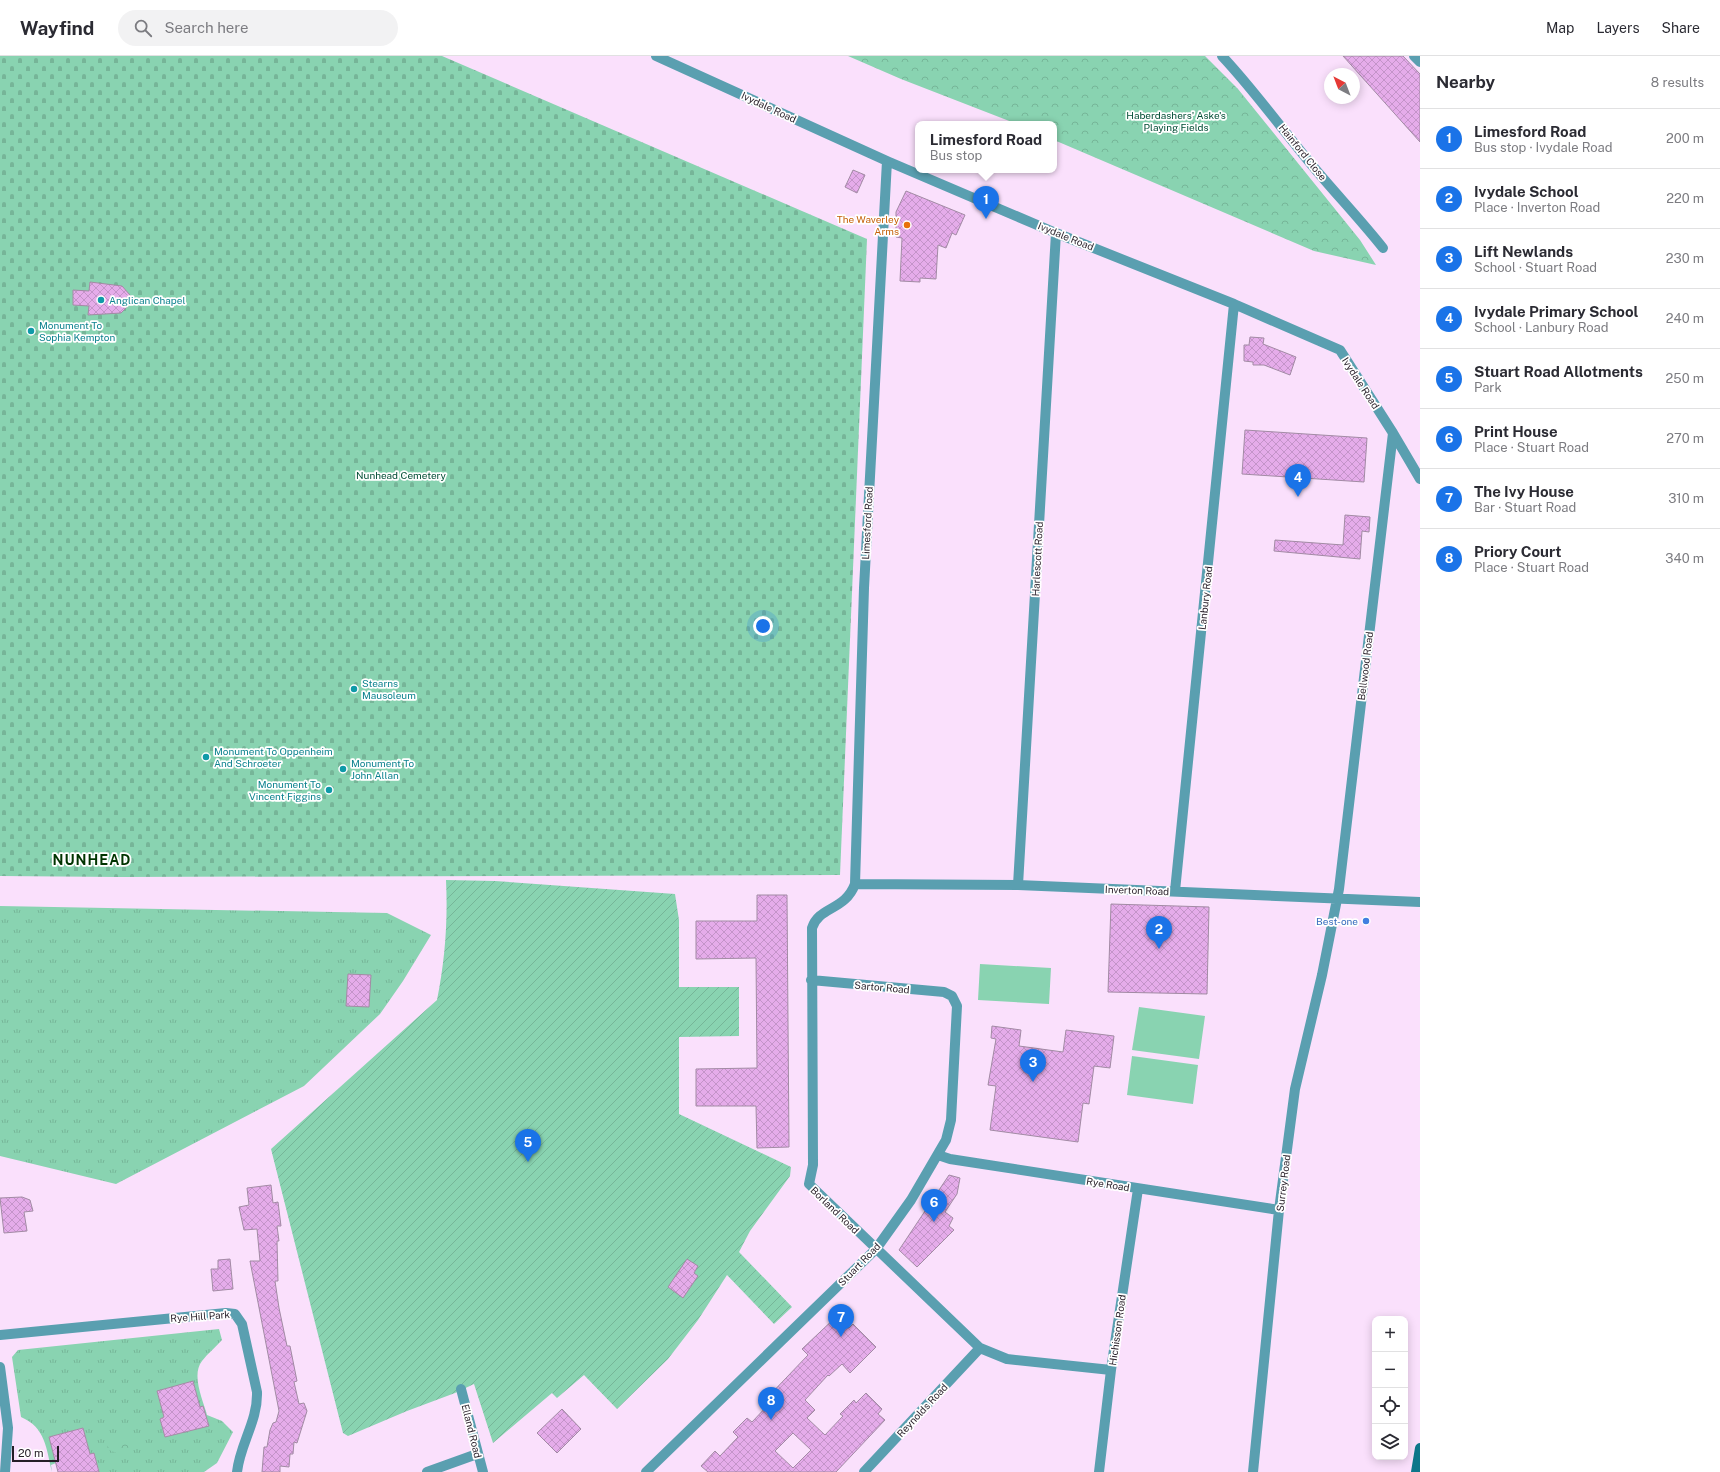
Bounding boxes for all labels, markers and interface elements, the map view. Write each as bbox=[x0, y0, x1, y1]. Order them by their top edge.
search box bbox=[118, 10, 398, 46]
text: Wayfind bbox=[20, 17, 94, 39]
icon: search bbox=[132, 17, 154, 39]
text: Search here bbox=[164, 19, 249, 36]
text: Map bbox=[1546, 20, 1574, 36]
text: Layers bbox=[1596, 20, 1640, 36]
text: Share bbox=[1662, 20, 1700, 36]
north arrow bbox=[1324, 68, 1360, 104]
text: Nearby bbox=[1436, 72, 1495, 92]
text: 8 results bbox=[1651, 75, 1704, 90]
street label: Ivydale Road bbox=[740, 89, 798, 125]
park label: Haberdashers' Aske's Playing Fields bbox=[1126, 109, 1226, 133]
popup bbox=[915, 121, 1057, 173]
street label: Hainford Close bbox=[1277, 121, 1330, 183]
text: Limesford Road bbox=[1474, 123, 1586, 140]
text: Limesford Road bbox=[930, 131, 1042, 148]
text: 1 bbox=[1446, 131, 1452, 146]
text: 200 m bbox=[1666, 131, 1704, 146]
text: Bus stop · Ivydale Road bbox=[1474, 140, 1612, 155]
text: Bus stop bbox=[930, 148, 982, 163]
text: Ivydale School bbox=[1474, 183, 1579, 200]
pin: 1 bbox=[973, 186, 999, 219]
text: 2 bbox=[1445, 191, 1453, 206]
text: 220 m bbox=[1666, 191, 1704, 206]
text: Place · Inverton Road bbox=[1474, 200, 1600, 215]
place label: The Waverley Arms bbox=[837, 213, 900, 237]
street label: Ivydale Road bbox=[1036, 219, 1096, 253]
marker: The Waverley Arms bbox=[902, 220, 912, 230]
text: Lift Newlands bbox=[1474, 243, 1573, 260]
text: 3 bbox=[1445, 251, 1453, 266]
text: 230 m bbox=[1666, 251, 1704, 266]
text: School · Stuart Road bbox=[1474, 260, 1597, 275]
place label: Anglican Chapel bbox=[109, 294, 185, 306]
marker: Anglican Chapel bbox=[96, 295, 106, 305]
text: Ivydale Primary School bbox=[1474, 303, 1639, 320]
text: 4 bbox=[1445, 311, 1453, 326]
text: 240 m bbox=[1666, 311, 1704, 326]
place label: Monument To Sophia Kempton bbox=[39, 319, 115, 343]
text: School · Lanbury Road bbox=[1474, 320, 1609, 335]
marker: Monument To Sophia Kempton bbox=[26, 326, 36, 336]
street label: Ivydale Road bbox=[1340, 355, 1382, 411]
text: Stuart Road Allotments bbox=[1474, 363, 1643, 380]
text: 5 bbox=[1445, 371, 1453, 386]
text: 250 m bbox=[1666, 371, 1704, 386]
text: Park bbox=[1474, 380, 1502, 395]
text: Print House bbox=[1474, 423, 1558, 440]
text: 6 bbox=[1445, 431, 1453, 446]
text: 270 m bbox=[1666, 431, 1704, 446]
text: Place · Stuart Road bbox=[1474, 440, 1589, 455]
pin: 4 bbox=[1285, 464, 1311, 497]
park label: Nunhead Cemetery bbox=[356, 469, 447, 481]
text: The Ivy House bbox=[1474, 483, 1574, 500]
street label: Limesford Road bbox=[859, 486, 875, 560]
text: 7 bbox=[1445, 491, 1453, 506]
text: 310 m bbox=[1668, 491, 1704, 506]
text: Bar · Stuart Road bbox=[1474, 500, 1576, 515]
street label: Harlescott Road bbox=[1029, 521, 1045, 597]
text: Priory Court bbox=[1474, 543, 1561, 560]
text: 8 bbox=[1445, 551, 1453, 566]
text: 340 m bbox=[1665, 551, 1704, 566]
text: Place · Stuart Road bbox=[1474, 560, 1589, 575]
street label: Lanbury Road bbox=[1196, 565, 1214, 631]
your location bbox=[753, 616, 773, 636]
street label: Bellwood Road bbox=[1355, 631, 1375, 701]
place label: Stearns Mausoleum bbox=[362, 677, 416, 701]
marker: Stearns Mausoleum bbox=[349, 684, 359, 694]
place label: Monument To Oppenheim And Schroeter bbox=[214, 745, 333, 769]
marker: Monument To Oppenheim And Schroeter bbox=[201, 752, 211, 762]
place label: Monument To John Allan bbox=[351, 757, 415, 781]
marker: Monument To John Allan bbox=[338, 764, 348, 774]
place label: Monument To Vincent Figgins bbox=[249, 778, 321, 802]
marker: Monument To Vincent Figgins bbox=[324, 785, 334, 795]
district label: NUNHEAD bbox=[53, 852, 131, 868]
street label: Inverton Road bbox=[1105, 883, 1169, 897]
place label: Best-one bbox=[1316, 915, 1358, 927]
pin: 2 bbox=[1146, 916, 1172, 949]
marker: Best-one bbox=[1361, 916, 1371, 926]
street label: Sartor Road bbox=[854, 979, 910, 995]
pin: 3 bbox=[1020, 1049, 1046, 1082]
pin: 5 bbox=[515, 1129, 541, 1162]
street label: Surrey Road bbox=[1274, 1154, 1292, 1212]
street label: Rye Road bbox=[1085, 1175, 1131, 1193]
street label: Borland Road bbox=[808, 1184, 862, 1236]
pin: 6 bbox=[921, 1189, 947, 1222]
street label: Stuart Road bbox=[835, 1240, 883, 1288]
street label: Hichisson Road bbox=[1106, 1294, 1128, 1366]
pin: 7 bbox=[828, 1304, 854, 1337]
street label: Rye Hill Park bbox=[170, 1308, 231, 1324]
map controls bbox=[1372, 1316, 1408, 1460]
button: + bbox=[1372, 1316, 1408, 1352]
button: − bbox=[1372, 1352, 1408, 1388]
street label: Reynolds Road bbox=[894, 1381, 950, 1439]
pin: 8 bbox=[758, 1387, 784, 1420]
button: locate bbox=[1372, 1388, 1408, 1424]
street label: Elland Road bbox=[459, 1403, 485, 1459]
button: layers bbox=[1372, 1424, 1408, 1460]
scale bar bbox=[12, 1444, 59, 1463]
text: 20 m bbox=[18, 1447, 43, 1459]

